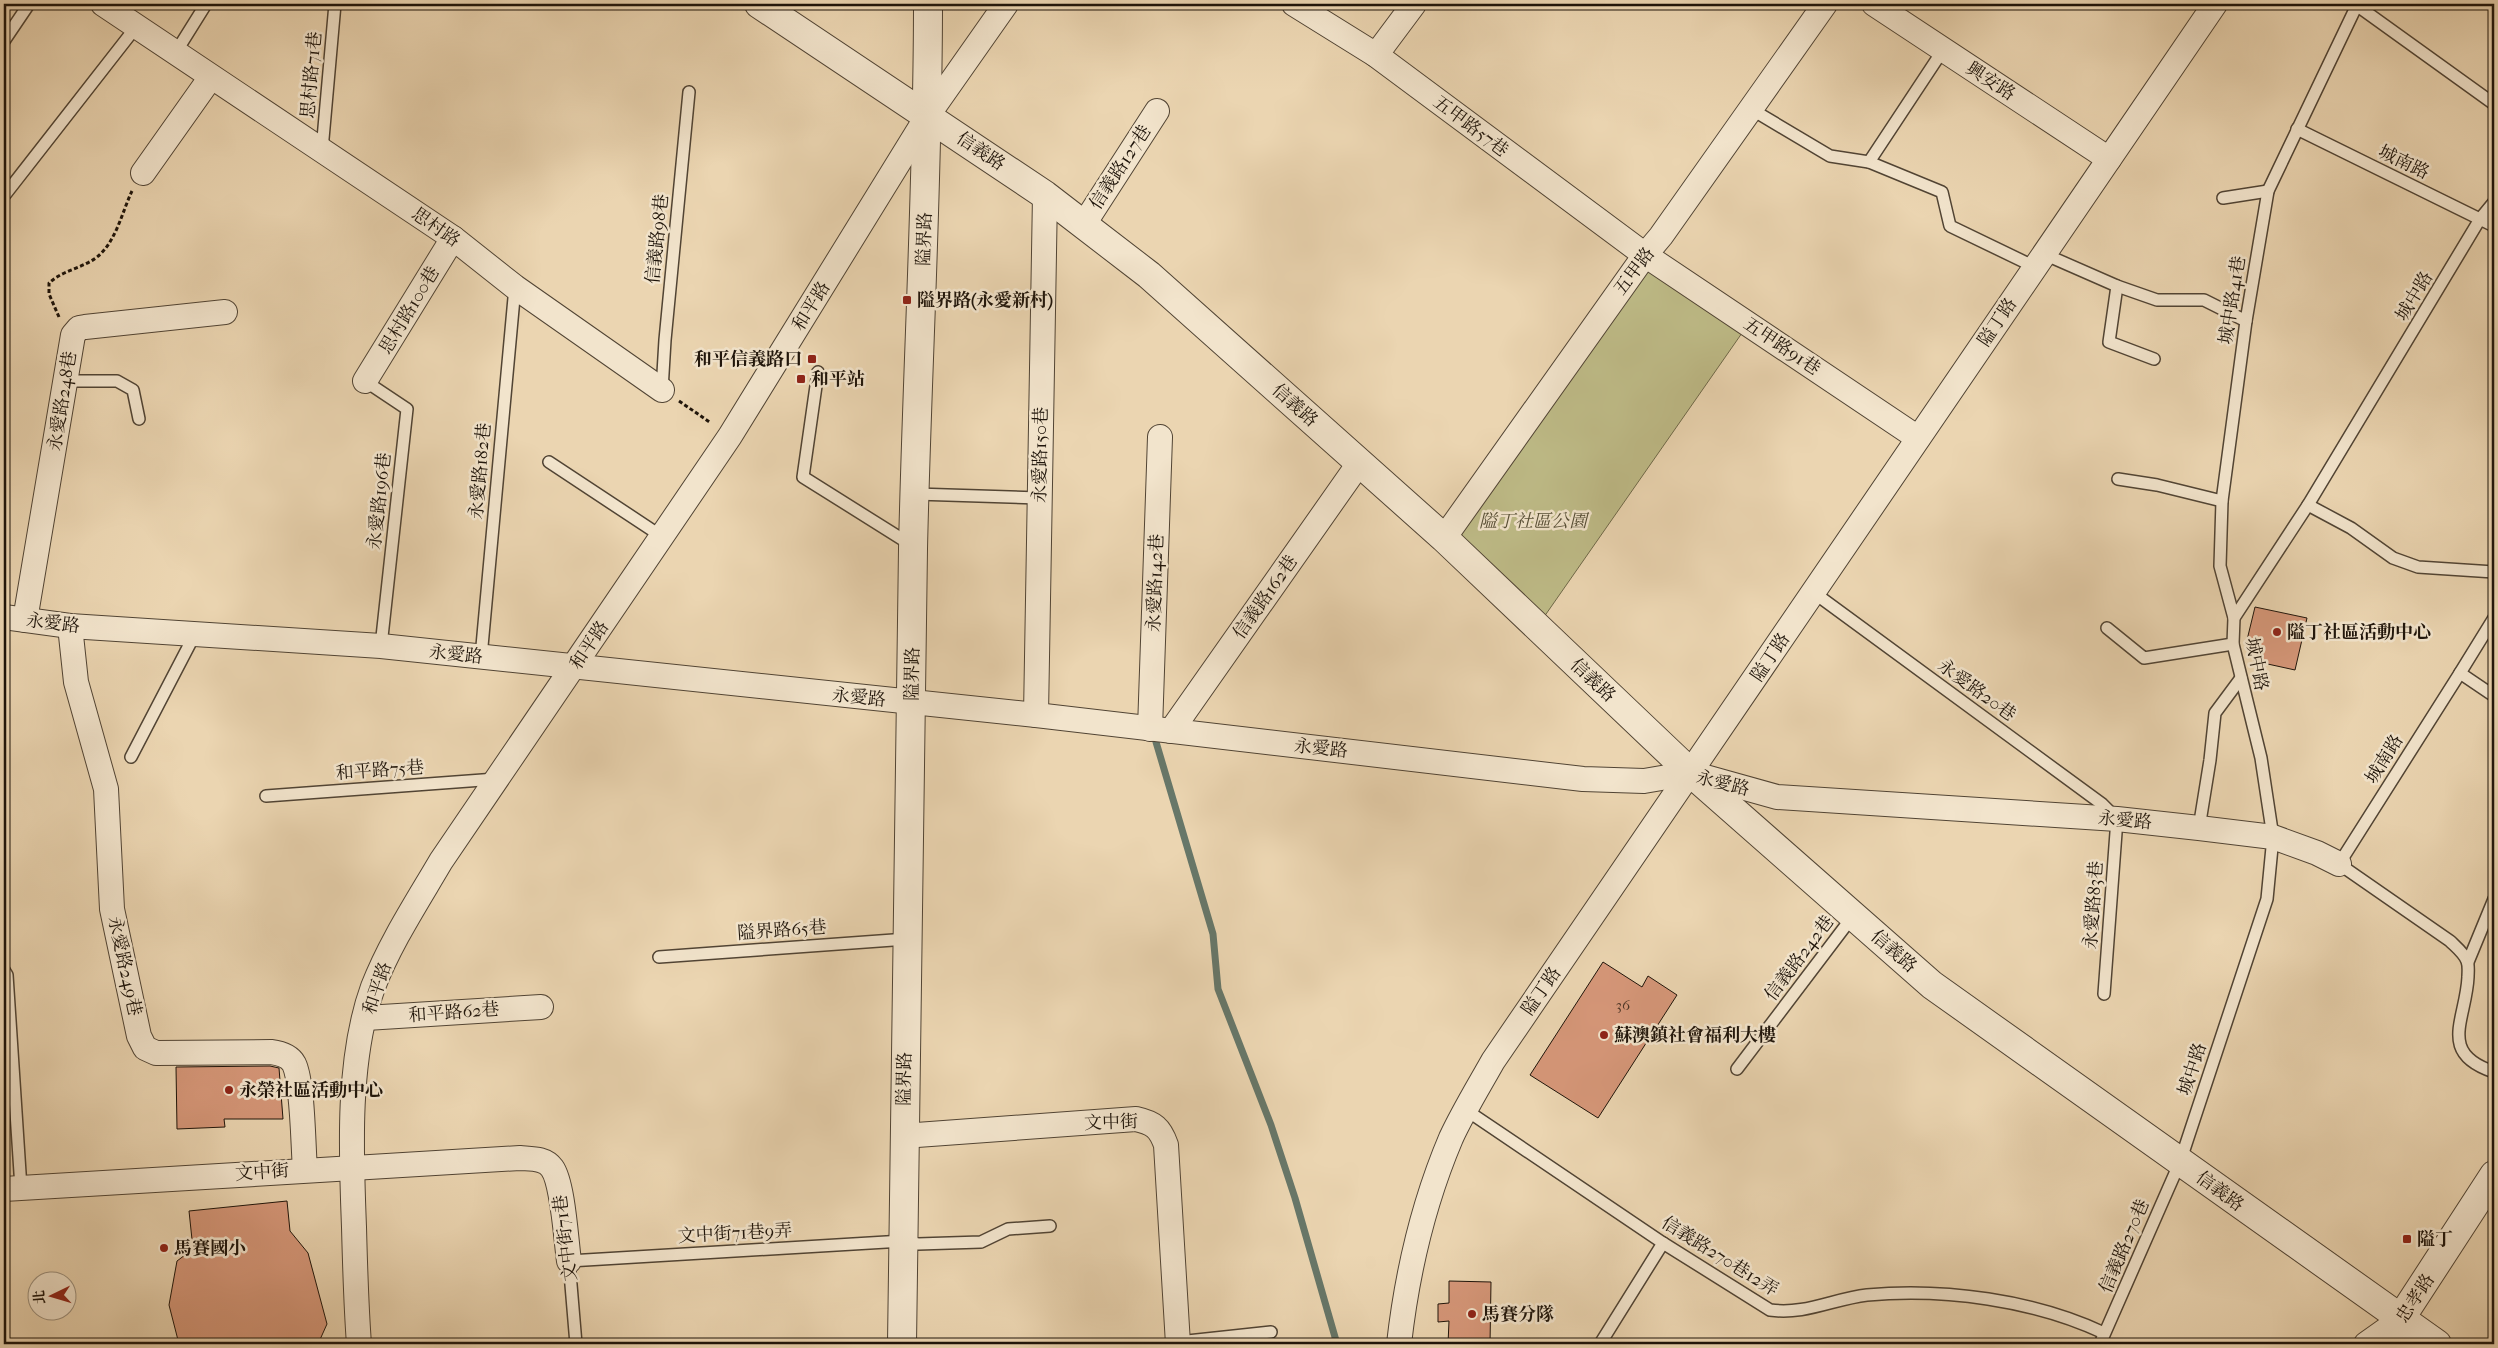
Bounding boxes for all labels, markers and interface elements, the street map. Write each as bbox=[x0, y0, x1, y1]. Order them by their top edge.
street label: 思村路71巷 bbox=[297, 31, 326, 119]
street label: 興安路 bbox=[1962, 58, 2019, 105]
street label: 五甲路57巷 bbox=[1429, 91, 1512, 161]
street label: 信義路127巷 bbox=[1085, 121, 1155, 213]
street label: 信義路 bbox=[952, 128, 1009, 175]
street label: 城南路 bbox=[2375, 141, 2433, 184]
street label: 信義路98巷 bbox=[642, 193, 673, 285]
street label: 思村路 bbox=[408, 203, 464, 251]
street label: 隘界路 bbox=[913, 212, 936, 266]
street label: 五甲路 bbox=[1610, 243, 1659, 299]
street label: 城中路41巷 bbox=[2215, 254, 2250, 346]
street label: 思村路100巷 bbox=[375, 263, 444, 358]
street label: 城中路 bbox=[2392, 268, 2437, 325]
street label: 和平路 bbox=[788, 278, 835, 335]
place label: 隘界路(永愛新村) bbox=[917, 290, 1053, 311]
marker: 隘界路(永愛新村) bbox=[901, 294, 913, 306]
street label: 隘丁路 bbox=[1974, 294, 2021, 351]
street label: 五甲路91巷 bbox=[1739, 313, 1824, 380]
place label: 和平信義路口 bbox=[694, 349, 802, 370]
street label: 永愛路248巷 bbox=[44, 350, 81, 453]
marker: 和平信義路口 bbox=[806, 353, 818, 365]
place label: 和平站 bbox=[811, 369, 865, 390]
marker: 和平站 bbox=[795, 373, 807, 385]
street label: 信義路 bbox=[1268, 380, 1322, 431]
street label: 永愛路150巷 bbox=[1029, 407, 1052, 503]
street label: 永愛路182巷 bbox=[466, 422, 495, 520]
street label: 永愛路196巷 bbox=[364, 451, 395, 551]
park label: 隘丁社區公園 bbox=[1479, 511, 1590, 532]
street label: 永愛路142巷 bbox=[1143, 534, 1168, 633]
street label: 信義路162巷 bbox=[1229, 551, 1302, 643]
street label: 永愛路 bbox=[25, 610, 81, 637]
street label: 和平路 bbox=[566, 617, 613, 674]
place label: 隘丁社區活動中心 bbox=[2287, 622, 2431, 643]
marker: 隘丁社區活動中心 bbox=[2271, 626, 2283, 638]
street label: 隘丁路 bbox=[1747, 629, 1794, 686]
street label: 城中路 bbox=[2241, 636, 2272, 693]
street label: 永愛路 bbox=[428, 641, 484, 668]
street label: 隘界路 bbox=[902, 647, 923, 701]
street label: 信義路 bbox=[1566, 654, 1620, 706]
street label: 永愛路20巷 bbox=[1934, 655, 2020, 726]
street label: 永愛路 bbox=[831, 684, 887, 711]
street label: 城南路 bbox=[2361, 731, 2408, 788]
street label: 永愛路 bbox=[1293, 735, 1349, 762]
street label: 和平路75巷 bbox=[335, 757, 425, 784]
street label: 永愛路 bbox=[1694, 767, 1752, 800]
street label: 永愛路 bbox=[2097, 808, 2153, 833]
street label: 永愛路83巷 bbox=[2080, 860, 2107, 950]
street label: 信義路242巷 bbox=[1761, 912, 1838, 1005]
street label: 永愛路249巷 bbox=[104, 914, 145, 1018]
street label: 隘界路65巷 bbox=[737, 917, 827, 944]
street label: 信義路 bbox=[1866, 926, 1921, 977]
street label: 和平路 bbox=[359, 959, 396, 1017]
street label: 隘丁路 bbox=[1517, 963, 1565, 1019]
house number: 36 bbox=[1616, 996, 1631, 1014]
street label: 和平路62巷 bbox=[408, 999, 500, 1026]
place label: 蘇澳鎮社會福利大樓 bbox=[1614, 1025, 1776, 1046]
marker: 蘇澳鎮社會福利大樓 bbox=[1598, 1029, 1610, 1041]
street label: 城中路 bbox=[2174, 1040, 2211, 1098]
street label: 隘界路 bbox=[894, 1052, 915, 1106]
place label: 永榮社區活動中心 bbox=[239, 1080, 383, 1101]
marker: 永榮社區活動中心 bbox=[223, 1084, 235, 1096]
street label: 文中街 bbox=[1084, 1111, 1138, 1134]
street label: 文中街 bbox=[234, 1160, 290, 1185]
street label: 信義路 bbox=[2192, 1167, 2248, 1216]
street label: 文中街71巷 bbox=[550, 1193, 581, 1282]
street label: 信義路270巷 bbox=[2095, 1196, 2154, 1296]
street label: 信義路270巷12弄 bbox=[1658, 1212, 1782, 1301]
street label: 文中街71巷9弄 bbox=[677, 1220, 793, 1247]
place label: 隘丁 bbox=[2417, 1229, 2453, 1250]
marker: 隘丁 bbox=[2401, 1233, 2413, 1245]
place label: 馬賽國小 bbox=[174, 1238, 246, 1259]
marker: 馬賽國小 bbox=[158, 1242, 170, 1254]
north arrow bbox=[28, 1270, 78, 1320]
street label: 忠孝路 bbox=[2392, 1270, 2439, 1327]
text: 北 bbox=[30, 1289, 49, 1305]
place label: 馬賽分隊 bbox=[1482, 1304, 1554, 1325]
marker: 馬賽分隊 bbox=[1466, 1308, 1478, 1320]

